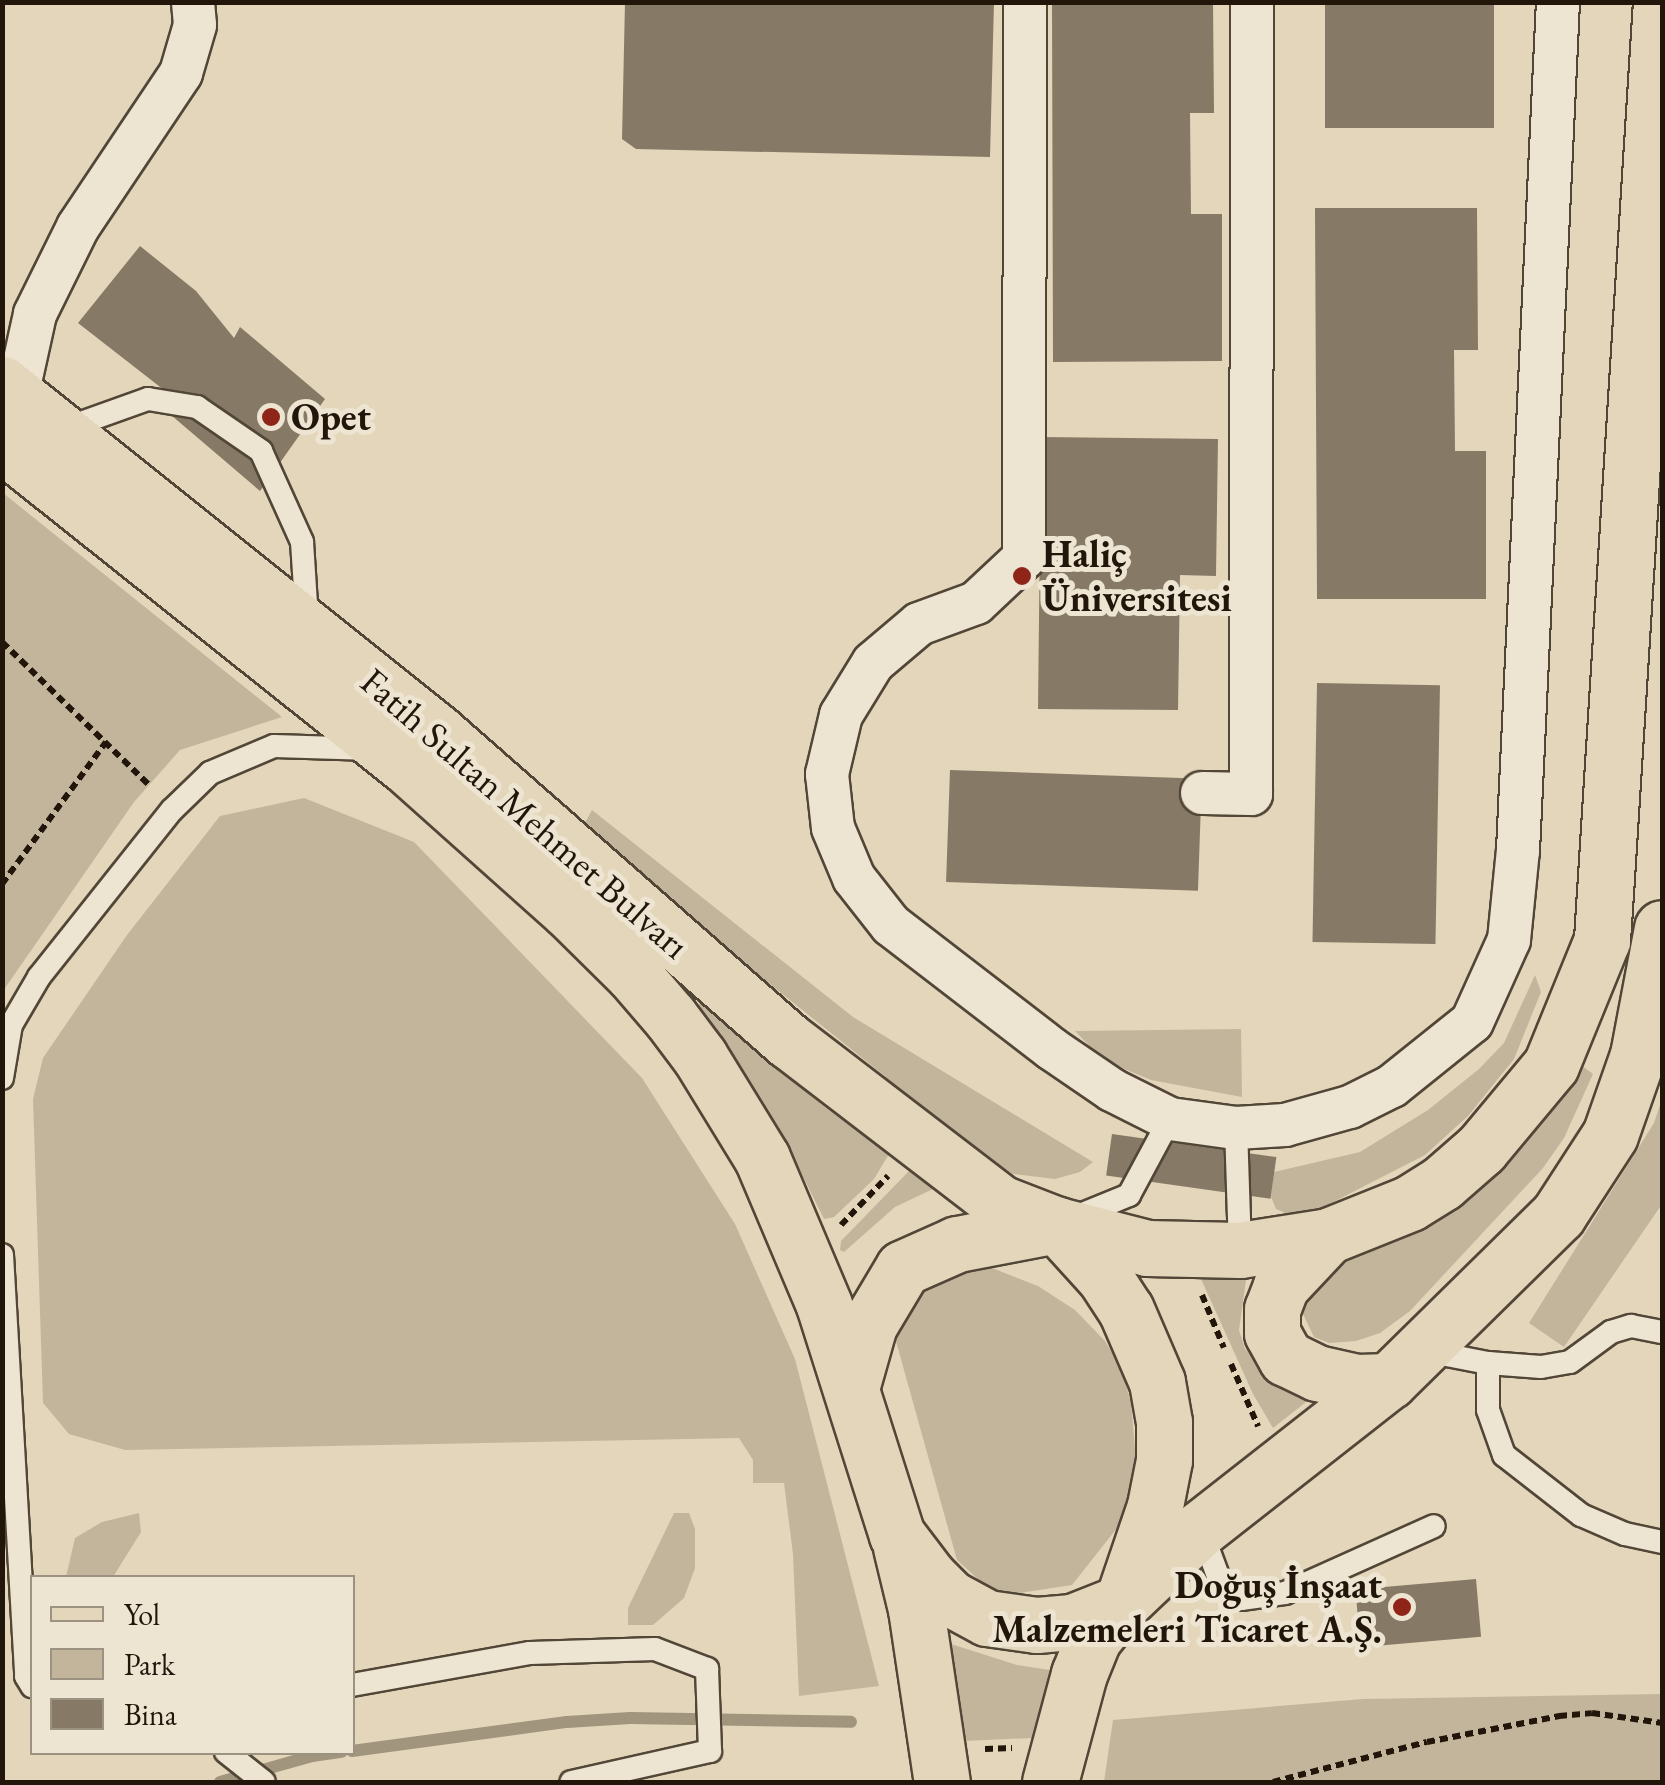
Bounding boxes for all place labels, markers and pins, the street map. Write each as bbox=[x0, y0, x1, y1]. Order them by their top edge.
place label: Opet bbox=[291, 394, 371, 440]
marker: Opet bbox=[260, 406, 282, 428]
place label: Haliç Üniversitesi bbox=[1042, 531, 1232, 620]
marker: Haliç Üniversitesi bbox=[1011, 565, 1033, 587]
place label: Doğuş İnşaat Malzemeleri Ticaret A.Ş. bbox=[992, 1562, 1382, 1652]
marker: Doğuş İnşaat Malzemeleri Ticaret A.Ş. bbox=[1391, 1596, 1413, 1618]

